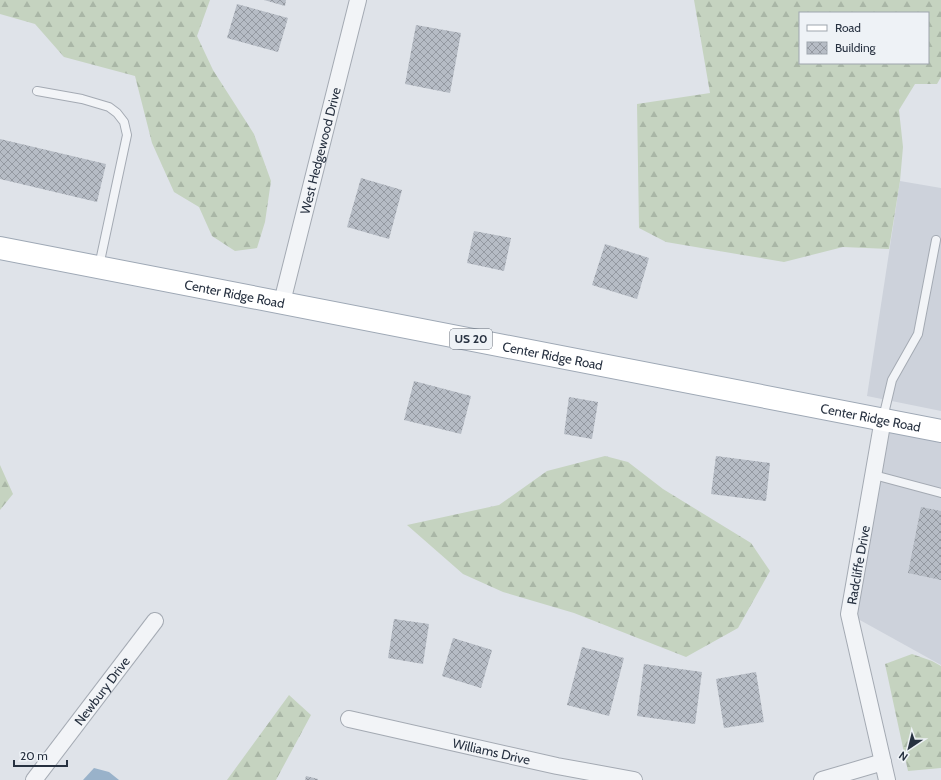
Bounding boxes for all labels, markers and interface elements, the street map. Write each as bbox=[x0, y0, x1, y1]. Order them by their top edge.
legend bbox=[799, 12, 929, 64]
text: Road bbox=[835, 20, 861, 35]
text: Building bbox=[835, 40, 877, 55]
street label: West Hedgewood Drive bbox=[296, 85, 344, 216]
street label: Center Ridge Road bbox=[183, 276, 286, 311]
road number: US 20 bbox=[450, 329, 492, 349]
street label: Center Ridge Road bbox=[501, 338, 604, 373]
street label: Center Ridge Road bbox=[819, 400, 922, 435]
street label: Radcliffe Drive bbox=[843, 524, 873, 606]
street label: Newbury Drive bbox=[71, 653, 133, 728]
north arrow bbox=[889, 728, 929, 768]
street label: Williams Drive bbox=[451, 735, 532, 768]
scale bar bbox=[14, 742, 67, 768]
text: 20 m bbox=[20, 748, 48, 763]
text: N bbox=[896, 748, 910, 764]

